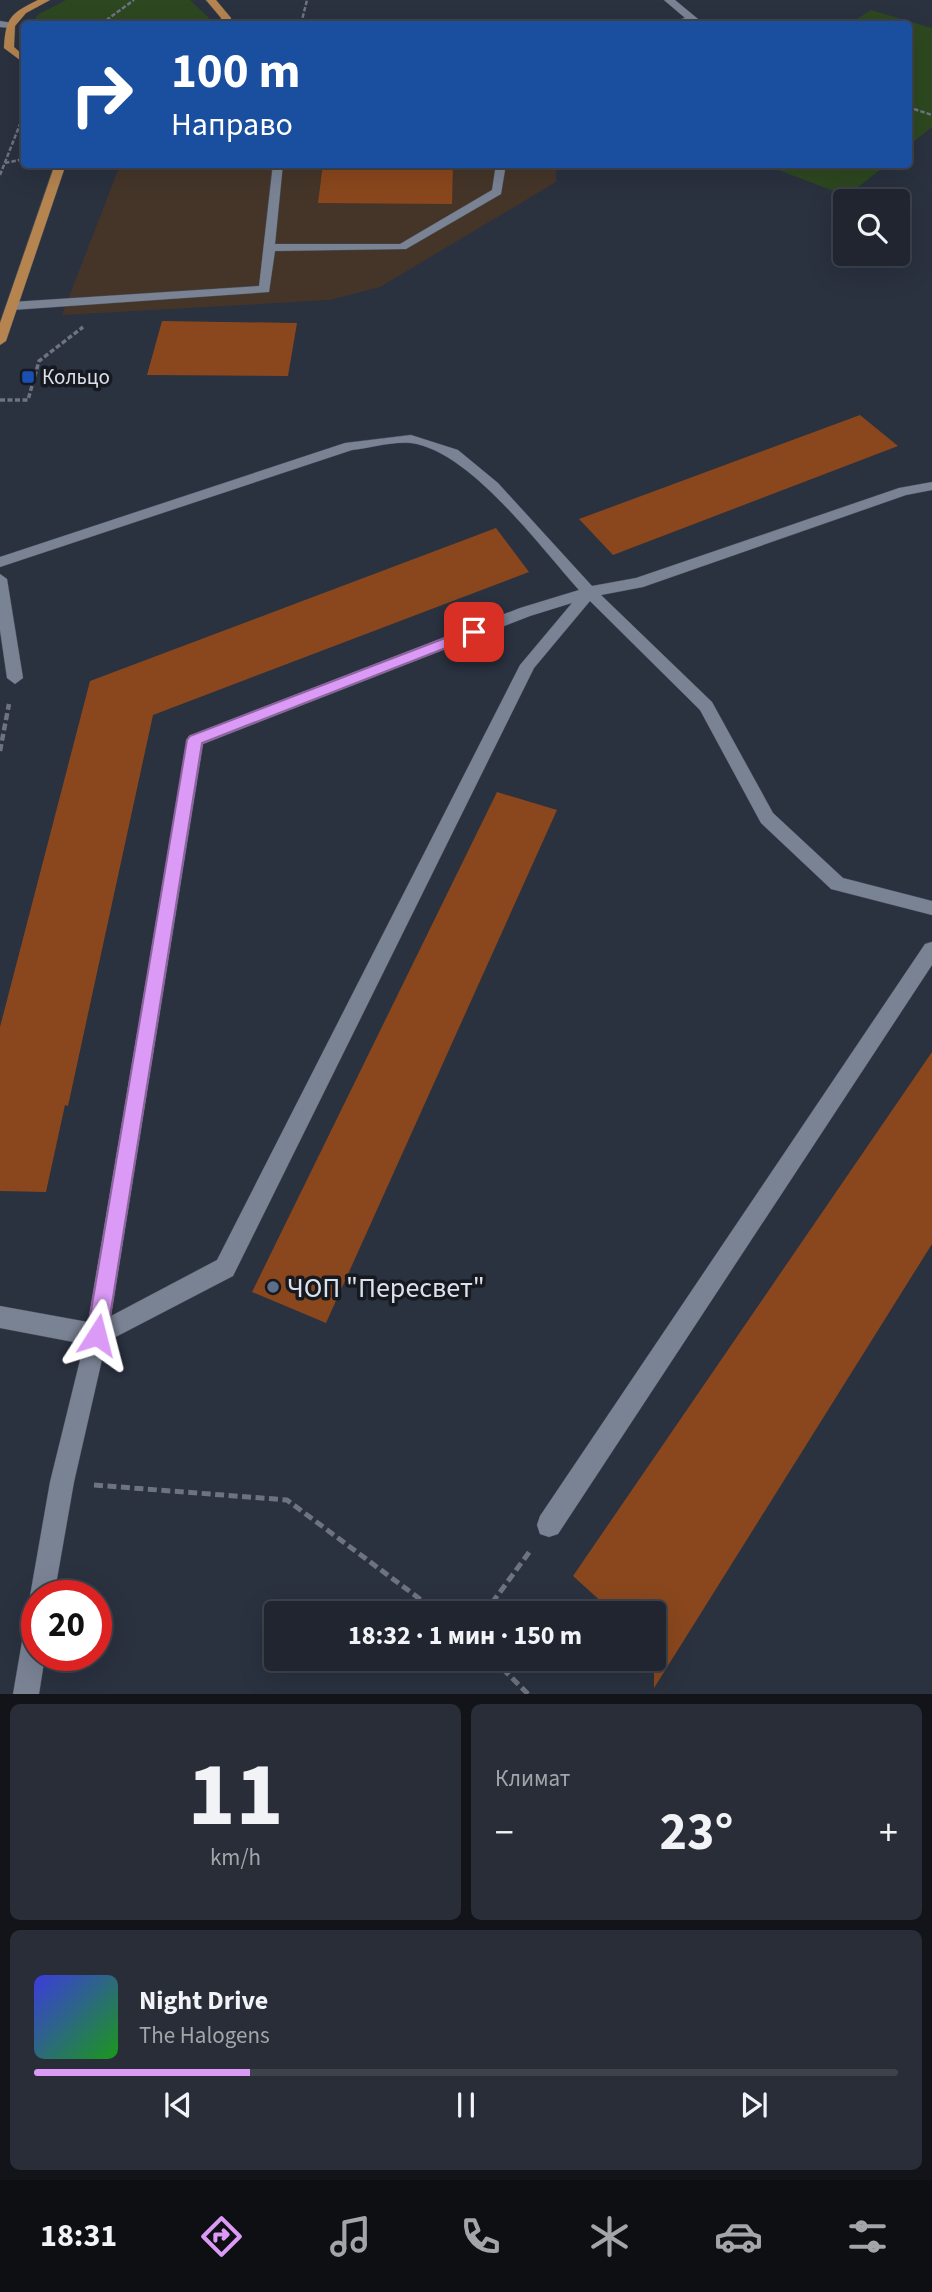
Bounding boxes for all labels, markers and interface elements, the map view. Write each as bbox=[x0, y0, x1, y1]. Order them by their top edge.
text: 100 m bbox=[171, 37, 300, 107]
icon: right bbox=[56, 49, 147, 140]
text: Направо bbox=[171, 102, 293, 148]
map controls bbox=[833, 189, 910, 266]
button: search bbox=[833, 189, 910, 266]
place label: Кольцо bbox=[42, 362, 110, 392]
marker: Кольцо bbox=[20, 369, 36, 385]
pin bbox=[444, 602, 504, 662]
icon: arrive bbox=[455, 613, 493, 651]
place label: ЧОП "Пересвет" bbox=[287, 1268, 485, 1308]
marker: ЧОП "Пересвет" bbox=[265, 1279, 281, 1295]
position arrow bbox=[60, 1298, 134, 1372]
speed limit sign: 20 bbox=[21, 1580, 112, 1671]
text: 18:32 · 1 мин · 150 m bbox=[348, 1617, 582, 1654]
text: 11 bbox=[187, 1731, 284, 1860]
text: Климат bbox=[495, 1762, 570, 1795]
text: 23° bbox=[660, 1796, 733, 1870]
text: − bbox=[495, 1806, 514, 1860]
text: + bbox=[879, 1806, 898, 1860]
text: km/h bbox=[210, 1841, 261, 1874]
text: Night Drive bbox=[139, 1982, 268, 2019]
text: The Halogens bbox=[139, 2019, 270, 2052]
icon: previous bbox=[159, 2086, 197, 2124]
icon: pause bbox=[447, 2086, 485, 2124]
icon: next bbox=[735, 2086, 773, 2124]
icon: directions bbox=[197, 2212, 246, 2261]
icon: music bbox=[326, 2212, 375, 2261]
icon: phone bbox=[456, 2212, 505, 2261]
icon: climate bbox=[585, 2212, 634, 2261]
icon: car bbox=[714, 2212, 763, 2261]
icon: filters bbox=[843, 2212, 892, 2261]
text: 18:31 bbox=[40, 2213, 117, 2259]

